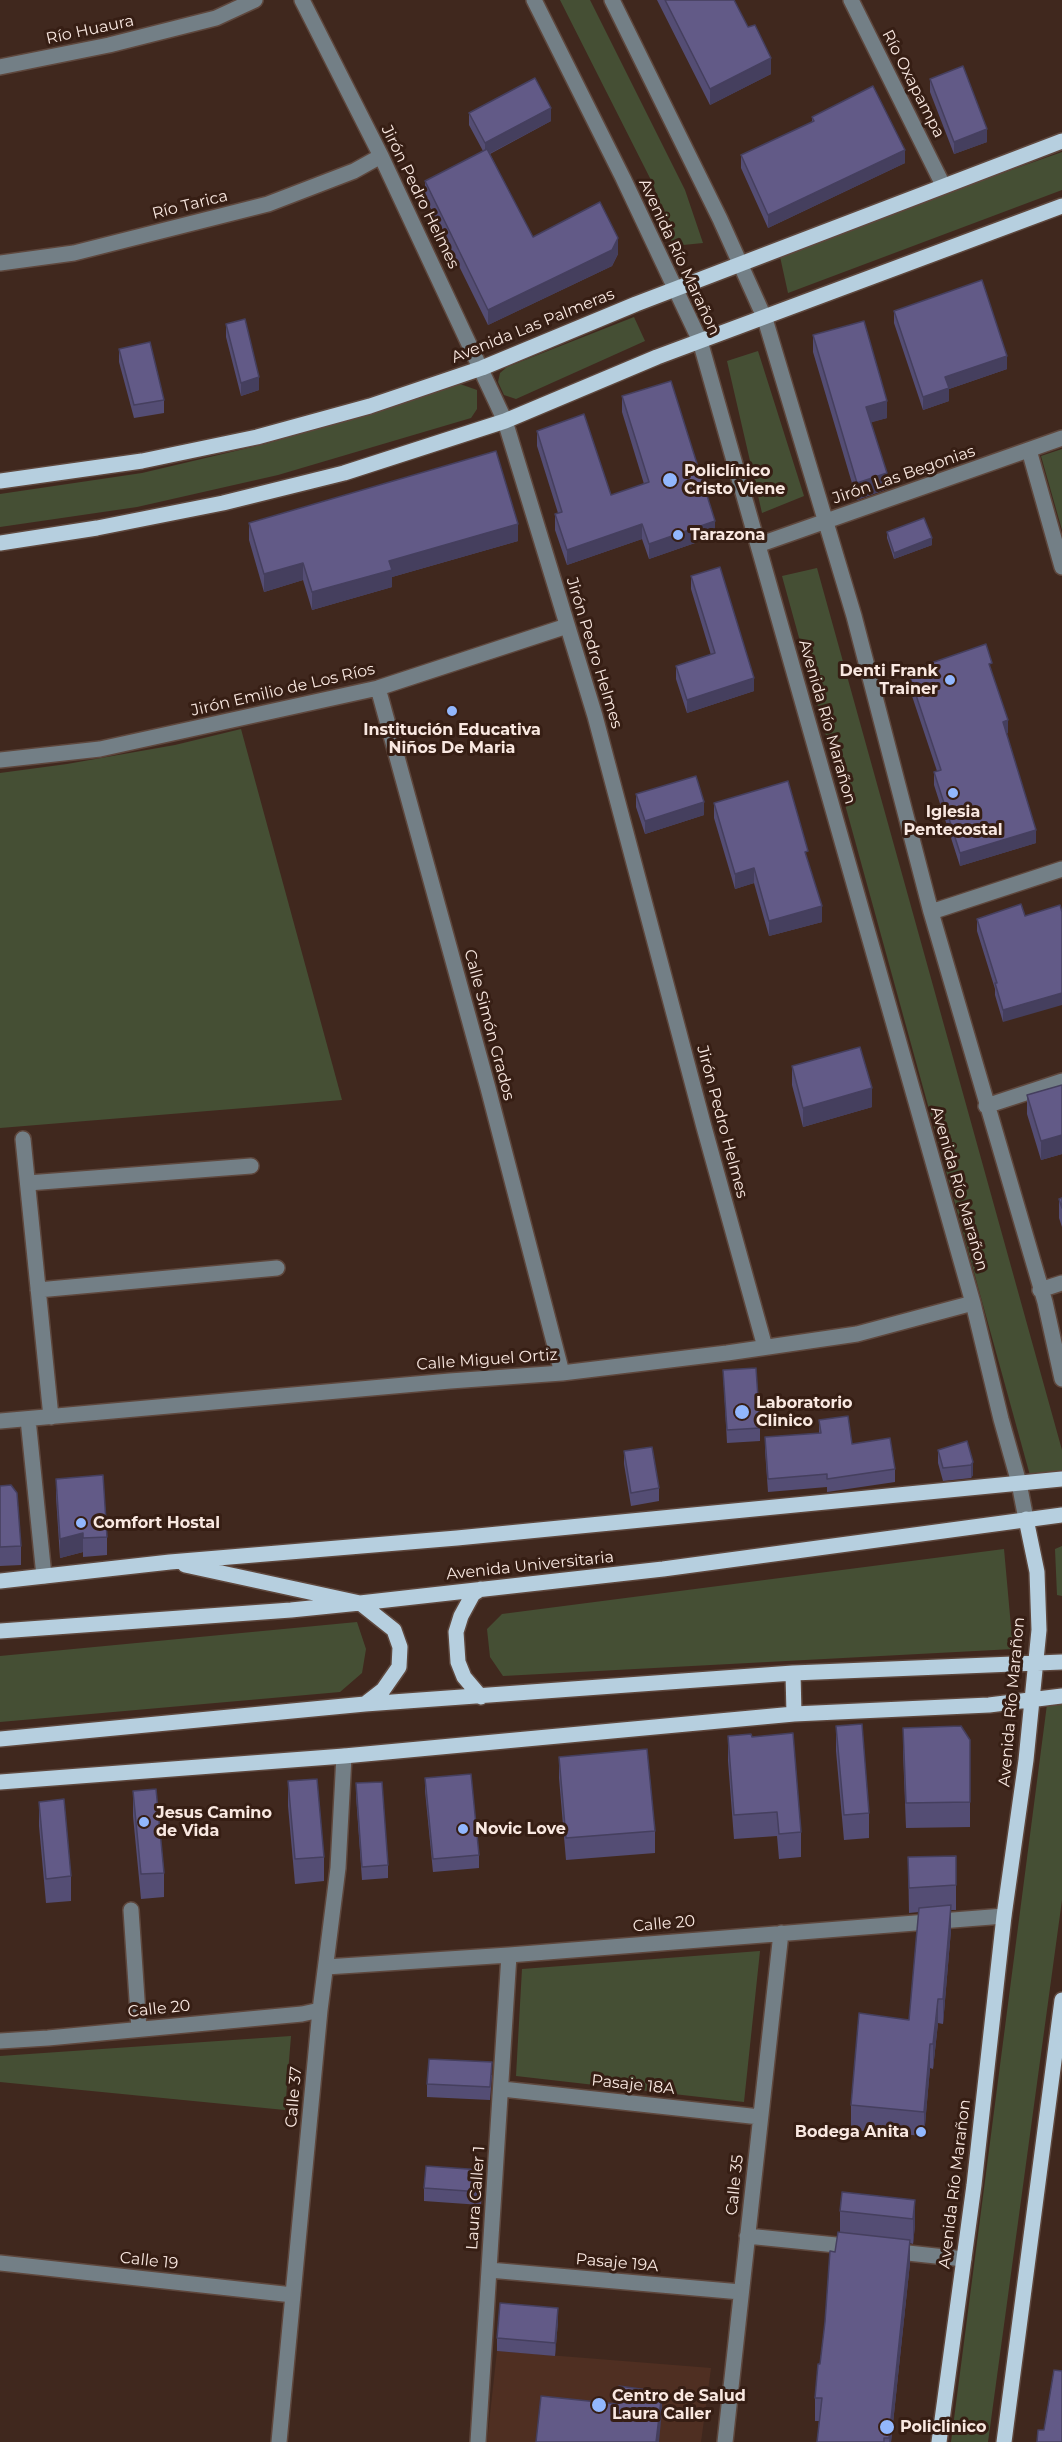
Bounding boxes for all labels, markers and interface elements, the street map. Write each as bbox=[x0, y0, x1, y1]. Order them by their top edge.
street label: Río Huaura bbox=[44, 11, 136, 49]
street label: Río Oxapampa bbox=[878, 27, 948, 141]
street label: Jirón Pedro Helmes bbox=[377, 122, 463, 272]
street label: Avenida Río Marañon bbox=[634, 176, 724, 338]
street label: Río Tarica bbox=[150, 186, 230, 224]
street label: Avenida Las Palmeras bbox=[449, 284, 617, 368]
street label: Jirón Las Begonias bbox=[830, 442, 978, 508]
place label: Policlínico Cristo Viene bbox=[684, 461, 785, 499]
marker: Policlínico Cristo Viene bbox=[661, 471, 679, 489]
place label: Tarazona bbox=[690, 525, 765, 545]
marker: Tarazona bbox=[671, 528, 685, 542]
street label: Jirón Pedro Helmes bbox=[562, 575, 626, 731]
street label: Avenida Río Marañon bbox=[794, 637, 860, 807]
street label: Jirón Emilio de Los Ríos bbox=[189, 659, 377, 721]
place label: Denti Frank Trainer bbox=[840, 661, 938, 699]
marker: Denti Frank Trainer bbox=[943, 673, 957, 687]
marker: Institución Educativa Niños De Maria bbox=[445, 704, 459, 718]
place label: Institución Educativa Niños De Maria bbox=[363, 720, 541, 758]
marker: Iglesia Pentecostal bbox=[946, 786, 960, 800]
place label: Iglesia Pentecostal bbox=[903, 802, 1003, 840]
street label: Calle Simón Grados bbox=[460, 947, 518, 1103]
street label: Jirón Pedro Helmes bbox=[692, 1044, 752, 1200]
street label: Avenida Río Marañon bbox=[926, 1104, 992, 1274]
street label: Calle Miguel Ortiz bbox=[416, 1345, 558, 1375]
place label: Laboratorio Clinico bbox=[756, 1393, 853, 1431]
marker: Laboratorio Clinico bbox=[733, 1403, 751, 1421]
place label: Comfort Hostal bbox=[93, 1513, 220, 1533]
marker: Comfort Hostal bbox=[74, 1516, 88, 1530]
street label: Avenida Universitaria bbox=[445, 1548, 615, 1584]
street label: Avenida Río Marañon bbox=[995, 1616, 1029, 1788]
place label: Jesus Camino de Vida bbox=[156, 1803, 272, 1841]
marker: Jesus Camino de Vida bbox=[137, 1815, 151, 1829]
place label: Novic Love bbox=[475, 1819, 566, 1839]
marker: Novic Love bbox=[456, 1822, 470, 1836]
street label: Calle 20 bbox=[632, 1912, 696, 1936]
street label: Calle 20 bbox=[127, 1996, 191, 2022]
street label: Calle 37 bbox=[282, 2066, 306, 2128]
street label: Pasaje 18A bbox=[590, 2071, 676, 2099]
street label: Avenida Río Marañon bbox=[935, 2098, 975, 2270]
place label: Bodega Anita bbox=[795, 2122, 909, 2142]
marker: Bodega Anita bbox=[914, 2125, 928, 2139]
street label: Laura Caller 1 bbox=[463, 2145, 489, 2251]
street label: Calle 35 bbox=[722, 2154, 748, 2216]
street label: Calle 19 bbox=[119, 2248, 179, 2274]
street label: Pasaje 19A bbox=[575, 2250, 659, 2276]
place label: Centro de Salud Laura Caller bbox=[612, 2386, 746, 2424]
marker: Centro de Salud Laura Caller bbox=[590, 2396, 608, 2414]
place label: Policlinico bbox=[900, 2417, 986, 2437]
marker: Policlinico bbox=[878, 2418, 896, 2436]

